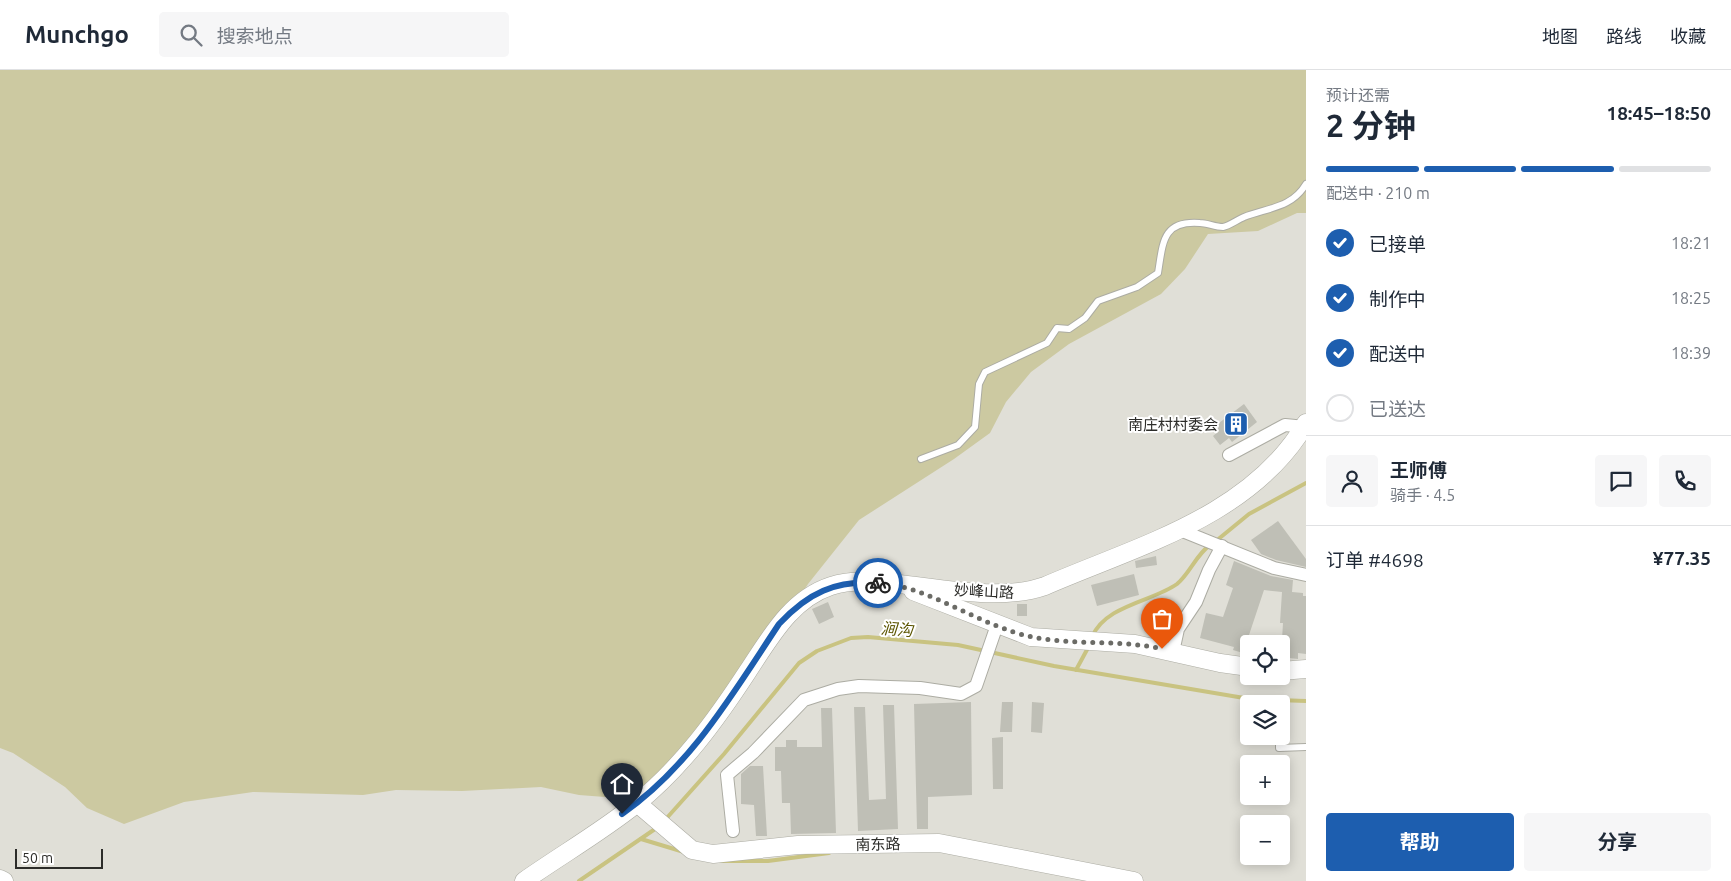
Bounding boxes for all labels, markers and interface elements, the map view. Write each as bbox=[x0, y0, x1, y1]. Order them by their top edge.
search box bbox=[159, 12, 509, 57]
text: Munchgo bbox=[25, 21, 129, 48]
icon: search bbox=[177, 21, 205, 49]
text: 搜索地点 bbox=[217, 25, 293, 47]
text: 地图 bbox=[1542, 26, 1578, 46]
text: 路线 bbox=[1606, 26, 1642, 46]
text: 收藏 bbox=[1670, 26, 1706, 46]
text: 预计还需 bbox=[1326, 86, 1390, 104]
text: 18:45–18:50 bbox=[1606, 102, 1711, 124]
text: 2 分钟 bbox=[1326, 107, 1416, 143]
text: 配送中 · 210 m bbox=[1326, 184, 1430, 202]
icon: check bbox=[1326, 229, 1354, 257]
text: 已接单 bbox=[1369, 233, 1426, 255]
text: 18:21 bbox=[1671, 234, 1711, 252]
icon: check bbox=[1326, 284, 1354, 312]
text: 制作中 bbox=[1369, 288, 1426, 310]
text: 18:25 bbox=[1671, 289, 1711, 307]
icon: check bbox=[1326, 339, 1354, 367]
text: 配送中 bbox=[1369, 343, 1426, 365]
text: 18:39 bbox=[1671, 344, 1711, 362]
text: 已送达 bbox=[1369, 398, 1426, 420]
building icon: 南庄村村委会 bbox=[1223, 411, 1249, 437]
place label: 南庄村村委会 bbox=[1128, 416, 1218, 433]
button: person bbox=[1326, 455, 1378, 507]
button: chat bbox=[1595, 455, 1647, 507]
button: phone bbox=[1659, 455, 1711, 507]
text: 王师傅 bbox=[1390, 459, 1447, 481]
text: 骑手 · 4.5 bbox=[1390, 486, 1455, 504]
text: ¥77.35 bbox=[1653, 547, 1711, 569]
text: 订单 #4698 bbox=[1326, 549, 1424, 571]
courier bbox=[853, 558, 903, 608]
icon: bike bbox=[864, 569, 892, 597]
street label: 妙峰山路 bbox=[954, 581, 1014, 601]
pin bbox=[1141, 598, 1183, 649]
icon: bag bbox=[1148, 605, 1176, 633]
water label: 涧沟 bbox=[880, 619, 916, 639]
map controls bbox=[1240, 635, 1290, 865]
button: locate bbox=[1240, 635, 1290, 685]
button: layers bbox=[1240, 695, 1290, 745]
button: + bbox=[1240, 755, 1290, 805]
pin bbox=[601, 763, 643, 814]
icon: home bbox=[608, 770, 636, 798]
button: 帮助 bbox=[1326, 813, 1514, 871]
button: 分享 bbox=[1524, 813, 1711, 871]
button: − bbox=[1240, 815, 1290, 865]
street label: 南东路 bbox=[855, 835, 901, 853]
scale bar bbox=[15, 846, 102, 869]
text: 50 m bbox=[22, 850, 53, 866]

